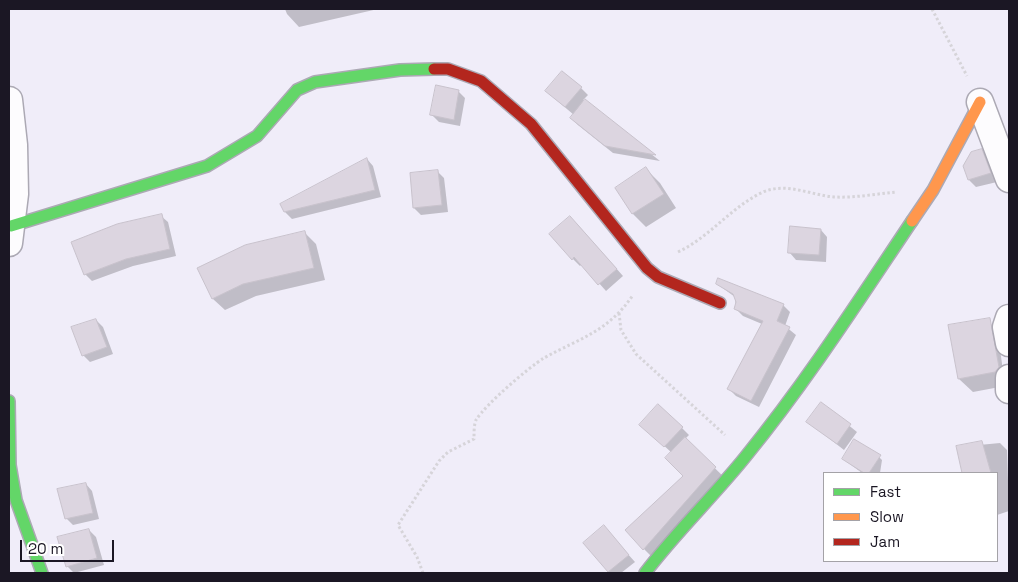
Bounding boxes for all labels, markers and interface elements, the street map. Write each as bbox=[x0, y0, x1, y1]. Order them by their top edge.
legend bbox=[823, 472, 998, 562]
text: Fast bbox=[870, 482, 901, 501]
text: Slow bbox=[870, 507, 904, 526]
scale bar bbox=[22, 530, 116, 562]
text: Jam bbox=[870, 532, 900, 551]
text: 20 m bbox=[28, 539, 63, 558]

